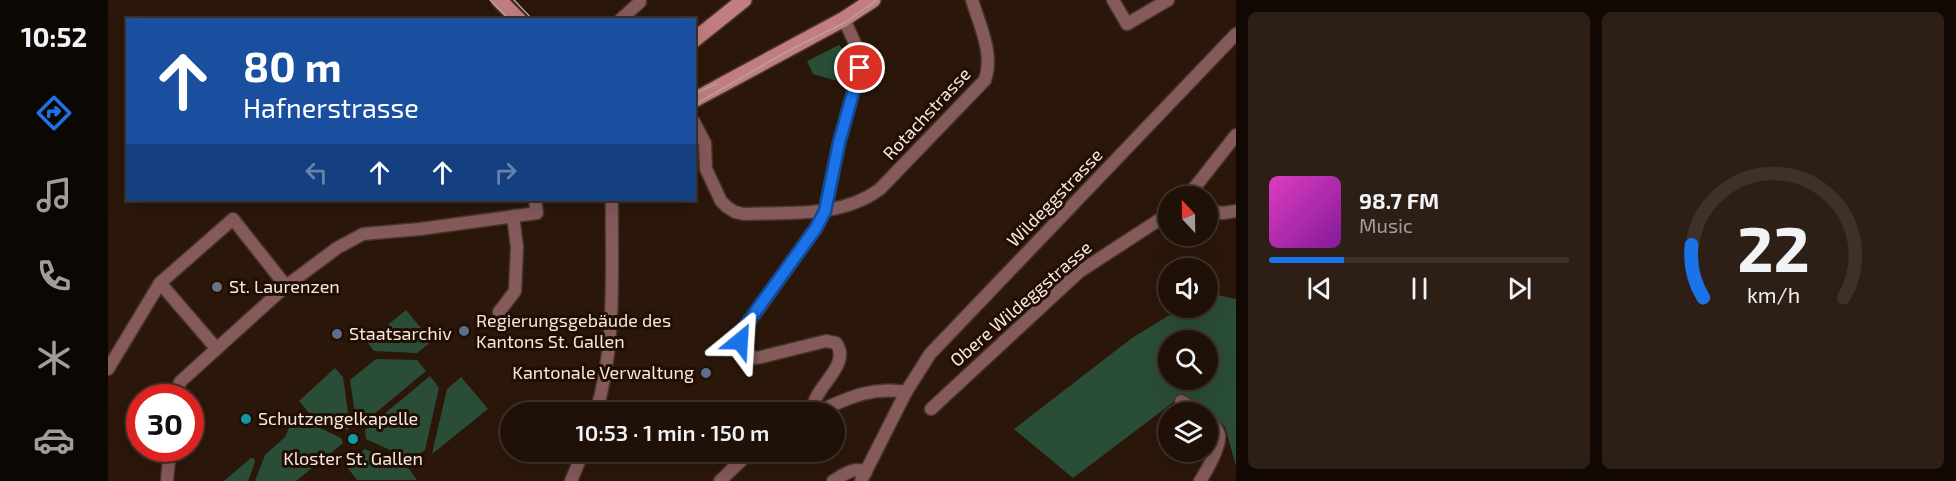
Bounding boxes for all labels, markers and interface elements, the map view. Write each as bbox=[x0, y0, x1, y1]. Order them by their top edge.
text: 10:52 bbox=[21, 20, 87, 52]
text: 80 m bbox=[243, 40, 342, 90]
icon: ahead bbox=[144, 42, 222, 120]
pin bbox=[834, 42, 885, 93]
icon: arrive bbox=[843, 51, 876, 84]
street label: Rotachstrasse bbox=[878, 63, 975, 164]
text: Hafnerstrasse bbox=[243, 91, 419, 123]
icon: directions bbox=[33, 92, 75, 134]
street label: Wildeggstrasse bbox=[1002, 144, 1107, 251]
icon: left bbox=[300, 156, 333, 189]
icon: ahead bbox=[363, 156, 396, 189]
icon: ahead bbox=[426, 156, 459, 189]
icon: right bbox=[489, 156, 522, 189]
icon: music bbox=[33, 174, 75, 216]
north arrow bbox=[1158, 186, 1218, 246]
map controls bbox=[1158, 186, 1218, 462]
text: 98.7 FM bbox=[1359, 187, 1439, 213]
text: 22 bbox=[1737, 210, 1809, 285]
text: Music bbox=[1359, 213, 1413, 237]
street label: Obere Wildeggstrasse bbox=[945, 236, 1096, 371]
icon: phone bbox=[33, 255, 75, 297]
button: sound bbox=[1158, 258, 1218, 318]
icon: previous bbox=[1303, 272, 1336, 305]
icon: pause bbox=[1403, 272, 1436, 305]
icon: next bbox=[1503, 272, 1536, 305]
place label: St. Laurenzen bbox=[229, 275, 340, 297]
marker: St. Laurenzen bbox=[210, 280, 224, 294]
text: km/h bbox=[1746, 282, 1800, 307]
place label: Regierungsgebäude des Kantons St. Gallen bbox=[476, 309, 671, 352]
position arrow bbox=[708, 309, 772, 373]
place label: Staatsarchiv bbox=[349, 322, 452, 344]
marker: Regierungsgebäude des Kantons St. Gallen bbox=[457, 324, 471, 338]
marker: Staatsarchiv bbox=[330, 327, 344, 341]
button: search bbox=[1158, 330, 1218, 390]
icon: climate bbox=[33, 337, 75, 379]
place label: Kantonale Verwaltung bbox=[512, 361, 694, 383]
marker: Kantonale Verwaltung bbox=[699, 366, 713, 380]
speed limit sign: 30 bbox=[126, 384, 204, 462]
button: layers bbox=[1158, 402, 1218, 462]
place label: Schutzengelkapelle bbox=[258, 407, 418, 429]
marker: Schutzengelkapelle bbox=[239, 412, 253, 426]
icon: car bbox=[33, 419, 75, 461]
text: 10:53 · 1 min · 150 m bbox=[576, 419, 769, 445]
marker: Kloster St. Gallen bbox=[346, 432, 360, 446]
place label: Kloster St. Gallen bbox=[283, 447, 423, 469]

